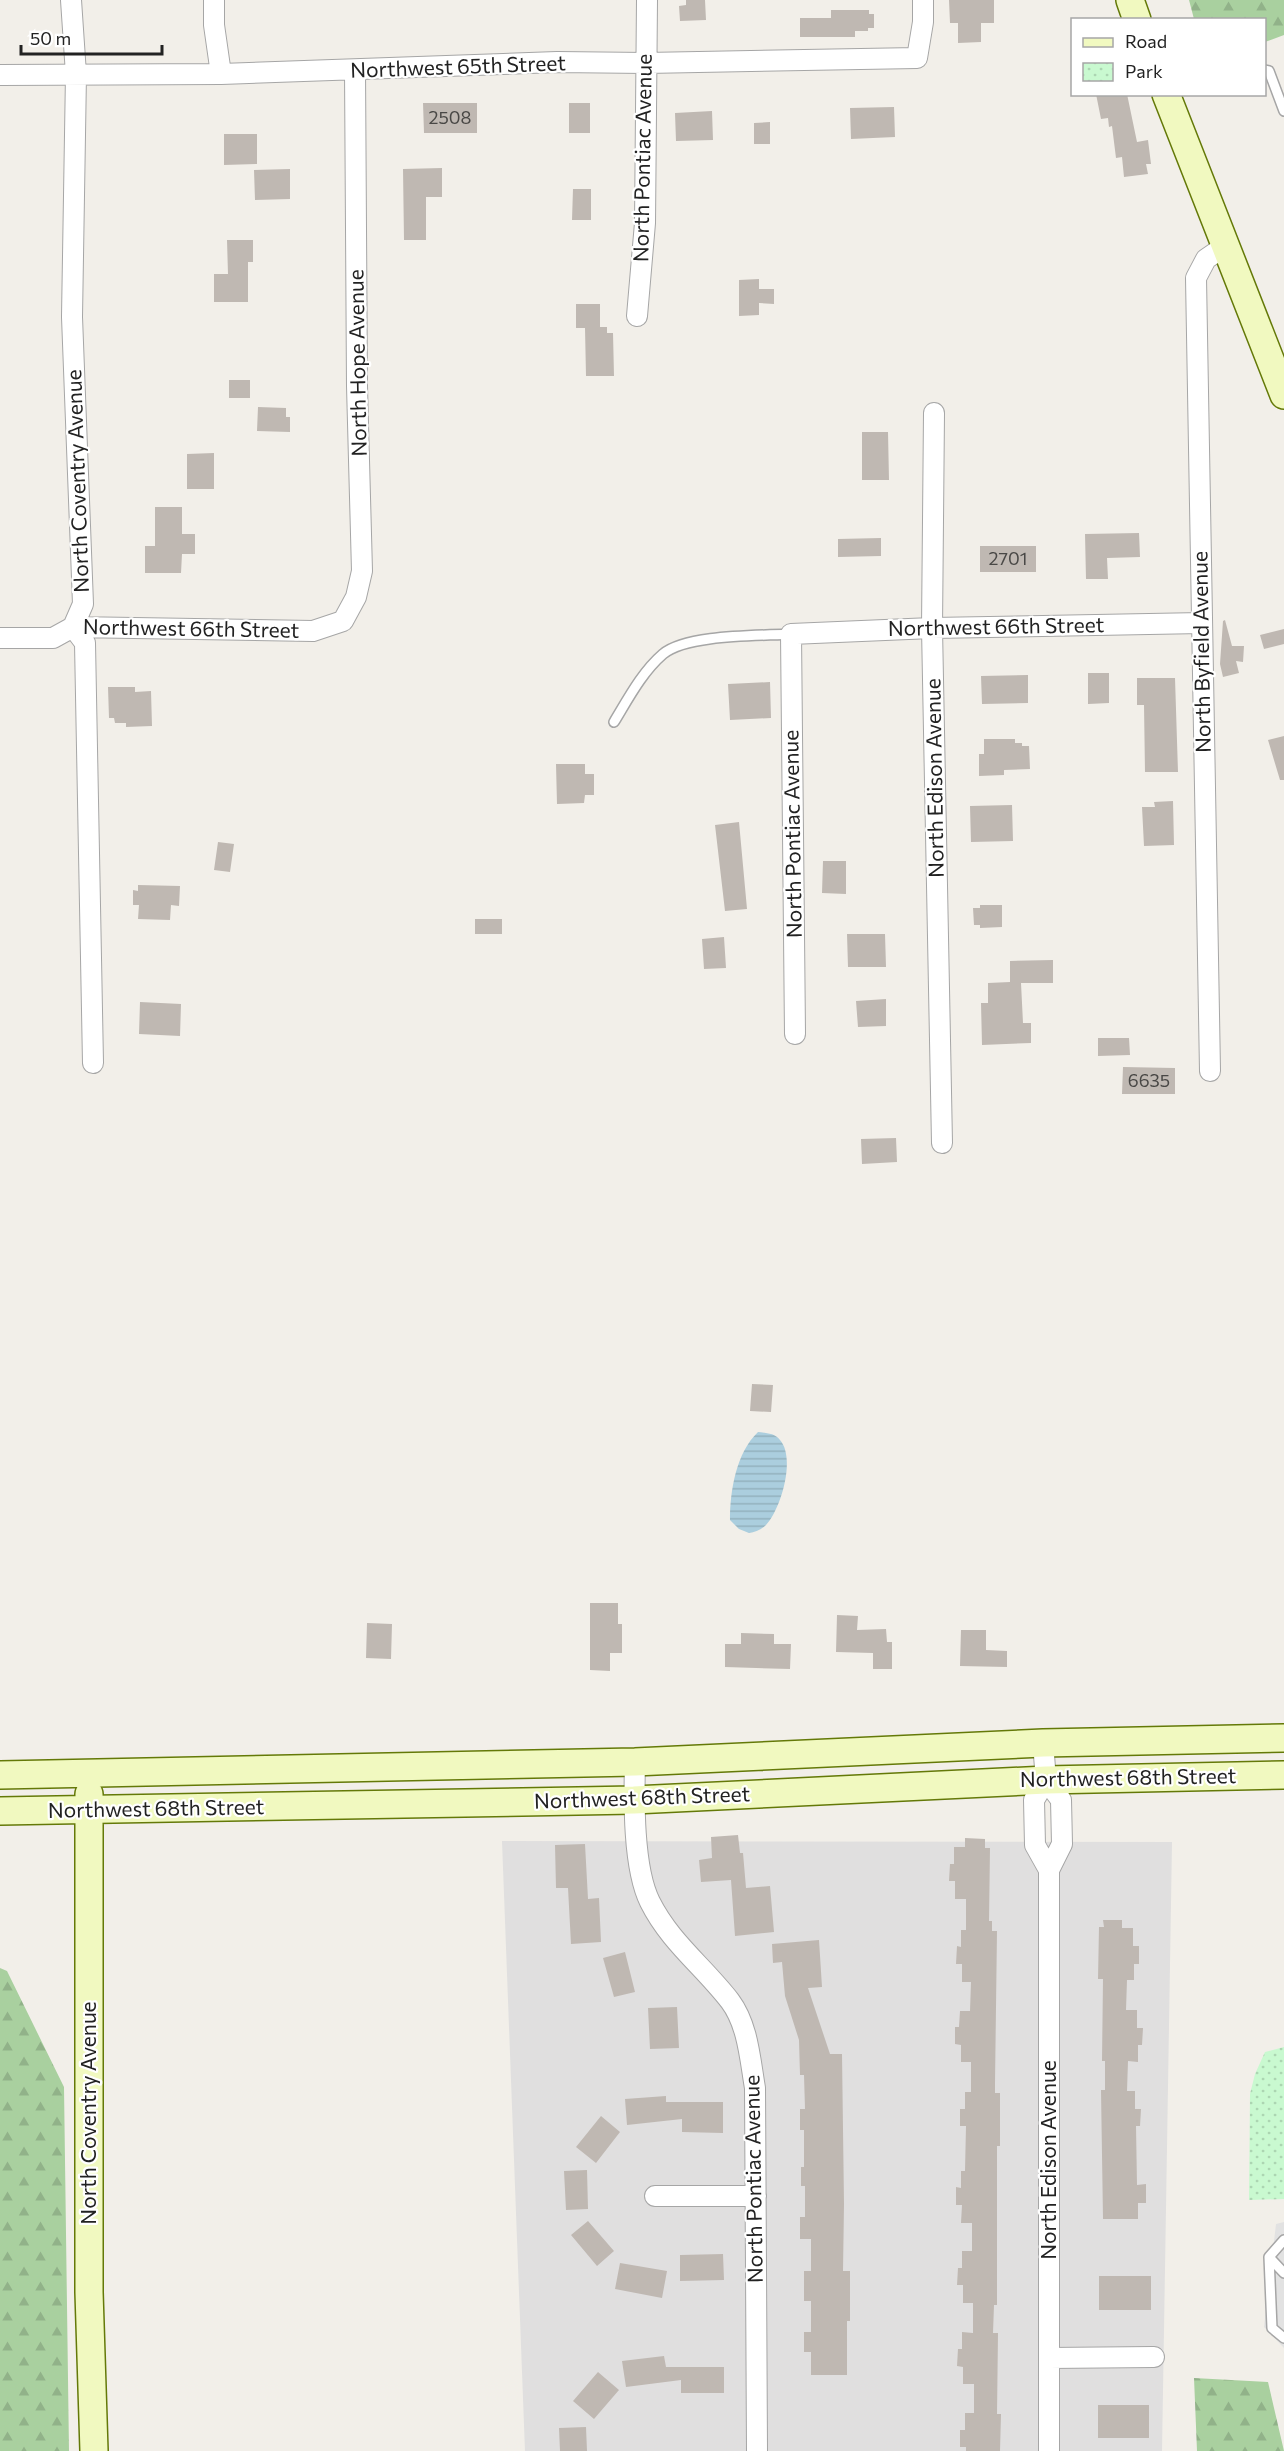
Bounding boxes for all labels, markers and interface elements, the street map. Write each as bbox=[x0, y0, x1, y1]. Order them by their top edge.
scale bar bbox=[21, 18, 162, 56]
legend bbox=[1071, 18, 1266, 96]
text: 50 m bbox=[30, 27, 71, 49]
text: Road bbox=[1125, 30, 1167, 52]
street label: Northwest 65th Street bbox=[350, 49, 566, 82]
street label: North Pontiac Avenue bbox=[627, 54, 656, 262]
text: Park bbox=[1125, 60, 1163, 82]
house number: 2508 bbox=[429, 106, 472, 128]
street label: North Hope Avenue bbox=[342, 269, 371, 457]
street label: North Coventry Avenue bbox=[60, 369, 93, 593]
house number: 2701 bbox=[989, 547, 1027, 569]
street label: North Byfield Avenue bbox=[1186, 551, 1215, 753]
street label: Northwest 66th Street bbox=[888, 611, 1104, 640]
street label: Northwest 66th Street bbox=[83, 613, 299, 642]
street label: North Edison Avenue bbox=[919, 678, 948, 878]
street label: North Pontiac Avenue bbox=[777, 730, 806, 938]
house number: 6635 bbox=[1128, 1069, 1170, 1091]
street label: Northwest 68th Street bbox=[1020, 1762, 1236, 1791]
street label: Northwest 68th Street bbox=[533, 1780, 750, 1813]
street label: Northwest 68th Street bbox=[48, 1793, 264, 1822]
street label: North Coventry Avenue bbox=[75, 2001, 100, 2225]
street label: North Edison Avenue bbox=[1035, 2060, 1060, 2260]
street label: North Pontiac Avenue bbox=[738, 2075, 767, 2283]

